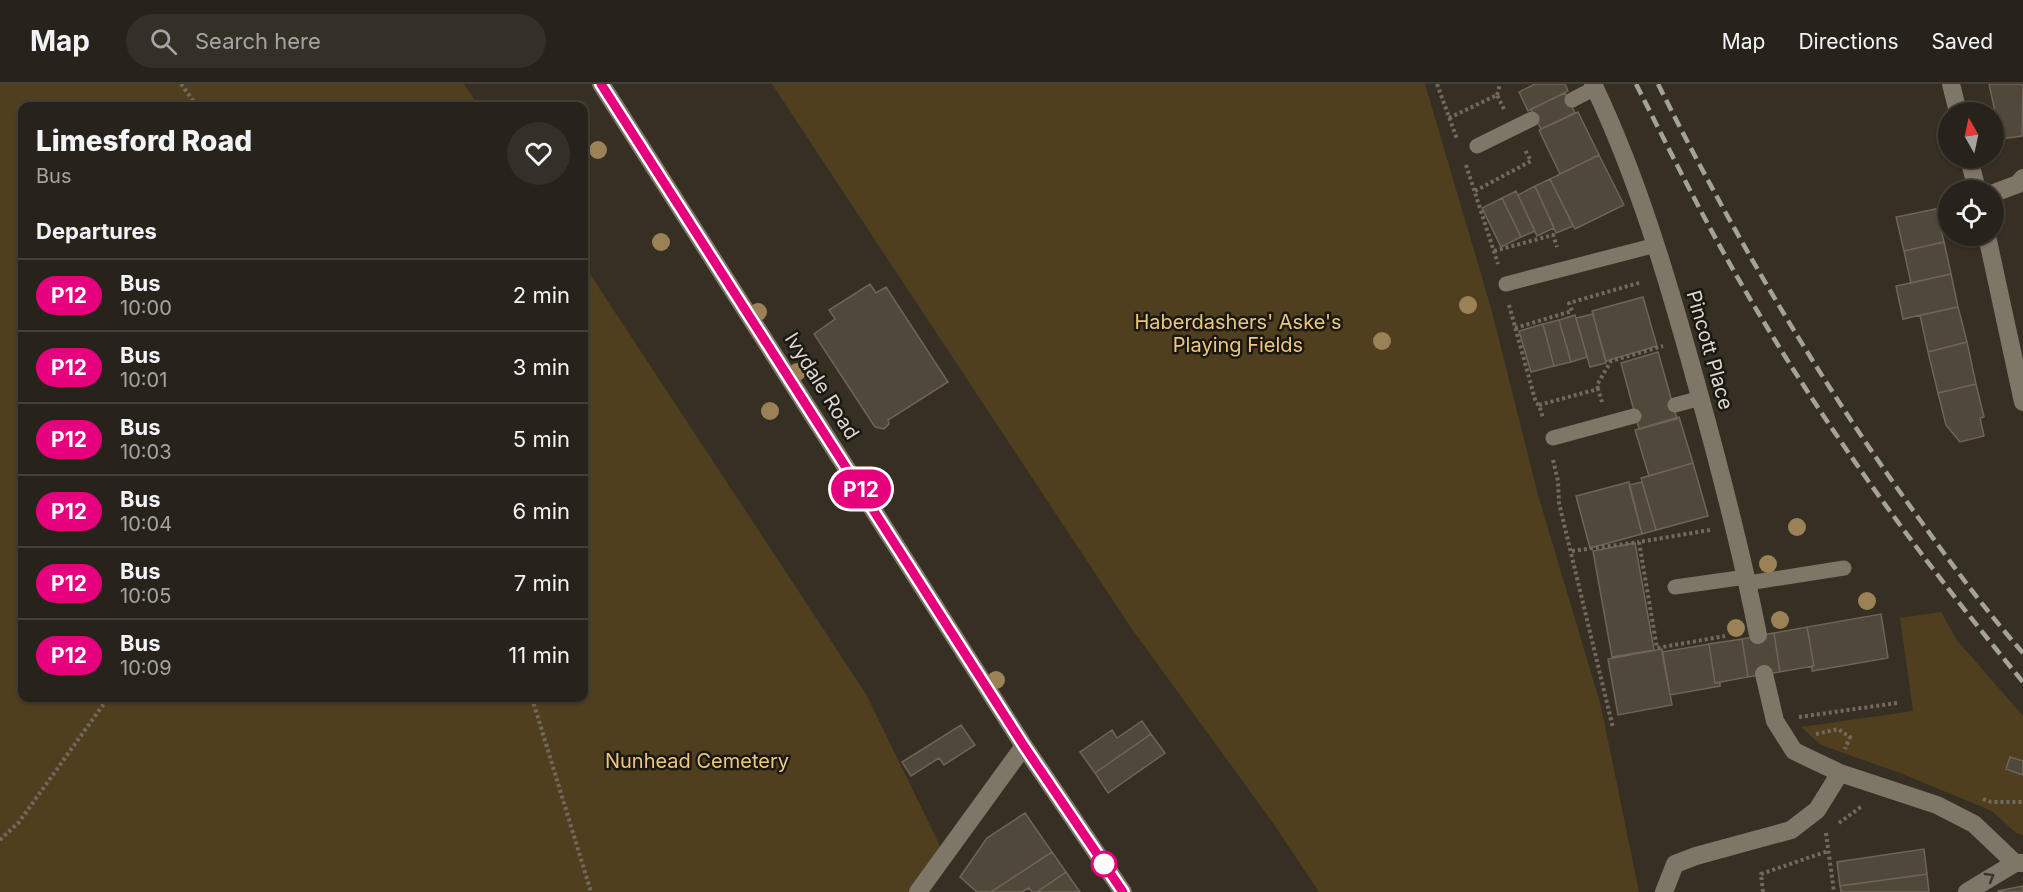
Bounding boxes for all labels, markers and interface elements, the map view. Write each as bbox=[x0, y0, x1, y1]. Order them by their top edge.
search box bbox=[126, 14, 546, 68]
text: Map bbox=[30, 24, 90, 58]
icon: search bbox=[147, 25, 180, 58]
text: Search here bbox=[195, 28, 321, 54]
text: Map bbox=[1722, 29, 1765, 54]
text: Directions bbox=[1798, 29, 1899, 54]
text: Saved bbox=[1932, 29, 1993, 54]
north arrow bbox=[1938, 102, 2004, 168]
map controls bbox=[1938, 102, 2004, 246]
button: heart bbox=[507, 122, 570, 185]
text: Limesford Road bbox=[36, 124, 252, 158]
text: Bus bbox=[36, 164, 71, 188]
button: locate bbox=[1938, 180, 2004, 246]
text: Departures bbox=[36, 218, 157, 244]
text: Bus bbox=[120, 270, 161, 296]
text: 2 min bbox=[513, 282, 570, 308]
text: P12 bbox=[51, 283, 87, 308]
street label: Pincott Place bbox=[1682, 288, 1738, 412]
text: 10:00 bbox=[120, 296, 172, 320]
park label: Haberdashers' Aske's Playing Fields bbox=[1134, 310, 1342, 357]
street label: Ivydale Road bbox=[780, 328, 864, 444]
text: Bus bbox=[120, 342, 161, 368]
text: 3 min bbox=[513, 354, 570, 380]
text: P12 bbox=[51, 355, 87, 380]
text: 10:01 bbox=[120, 368, 167, 392]
text: Bus bbox=[120, 414, 161, 440]
text: 5 min bbox=[513, 426, 570, 452]
text: P12 bbox=[51, 427, 87, 452]
text: 10:03 bbox=[120, 440, 171, 464]
line badge: P12 bbox=[826, 470, 896, 508]
text: P12 bbox=[843, 477, 879, 502]
text: Bus bbox=[120, 486, 161, 512]
text: 6 min bbox=[513, 498, 570, 524]
text: P12 bbox=[51, 499, 87, 524]
text: 10:04 bbox=[120, 512, 172, 536]
text: Bus bbox=[120, 558, 161, 584]
text: 7 min bbox=[514, 570, 570, 596]
text: P12 bbox=[51, 571, 87, 596]
text: 10:05 bbox=[120, 584, 171, 608]
text: Bus bbox=[120, 630, 161, 656]
text: 11 min bbox=[508, 642, 570, 668]
text: P12 bbox=[51, 643, 87, 668]
text: 10:09 bbox=[120, 656, 172, 680]
park label: Nunhead Cemetery bbox=[605, 749, 789, 773]
unlabelled marker bbox=[1091, 851, 1117, 877]
one-way arrow bbox=[1984, 872, 1994, 884]

